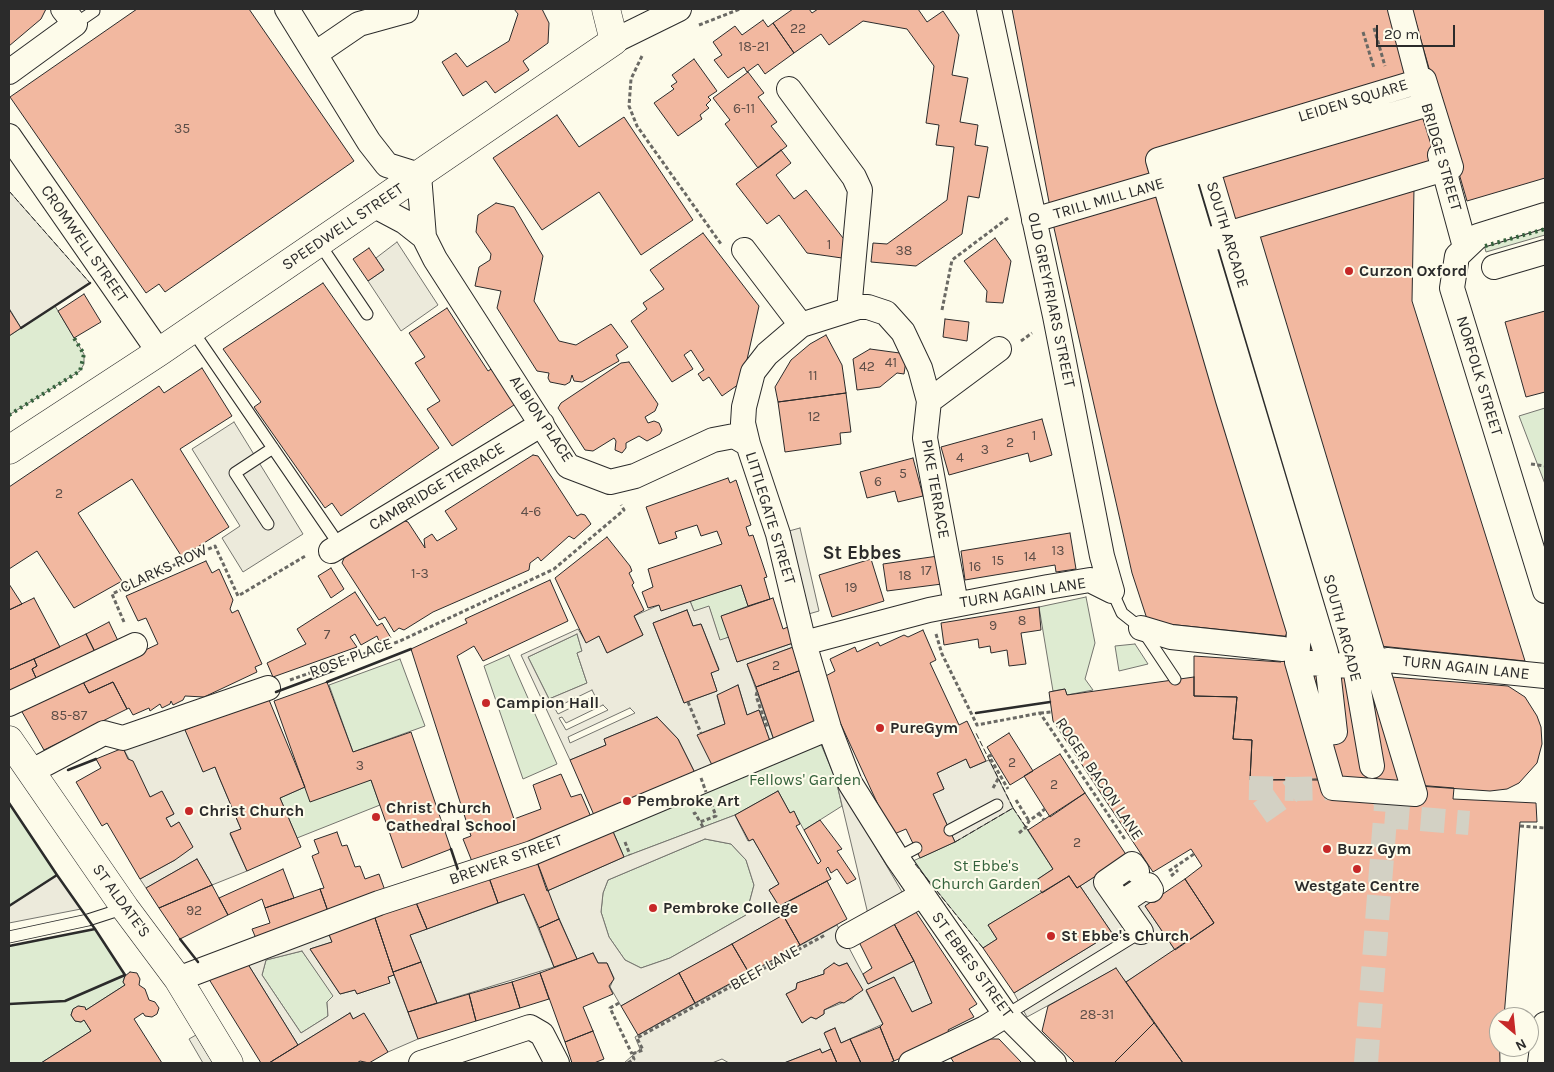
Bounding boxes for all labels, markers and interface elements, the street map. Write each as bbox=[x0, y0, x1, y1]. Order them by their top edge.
scale bar bbox=[1379, 15, 1458, 47]
house number: 22 bbox=[790, 21, 806, 37]
text: 20 m bbox=[1384, 25, 1419, 43]
house number: 18-21 bbox=[739, 39, 769, 55]
street label: LEIDEN SQUARE bbox=[1296, 75, 1410, 127]
house number: 6-11 bbox=[733, 101, 755, 117]
street label: BRIDGE STREET bbox=[1416, 101, 1466, 213]
house number: 35 bbox=[174, 121, 190, 137]
street label: TRILL MILL LANE bbox=[1051, 174, 1167, 224]
street label: SPEEDWELL STREET bbox=[279, 179, 407, 275]
street label: SOUTH ARCADE bbox=[1202, 179, 1252, 291]
street label: CROMWELL STREET bbox=[36, 182, 132, 306]
street label: OLD GREYFRIARS STREET bbox=[1023, 211, 1079, 389]
house number: 1 bbox=[827, 237, 831, 253]
house number: 38 bbox=[896, 243, 912, 259]
place label: Curzon Oxford bbox=[1359, 261, 1467, 281]
marker: Curzon Oxford bbox=[1343, 265, 1355, 277]
street label: NORFOLK STREET bbox=[1452, 314, 1506, 438]
house number: 41 bbox=[885, 355, 897, 371]
house number: 42 bbox=[859, 359, 875, 375]
house number: 11 bbox=[808, 368, 818, 384]
street label: ALBION PLACE bbox=[505, 372, 577, 466]
house number: 12 bbox=[808, 409, 820, 425]
house number: 1 bbox=[1032, 428, 1036, 444]
house number: 2 bbox=[1006, 435, 1014, 451]
street label: PIKE TERRACE bbox=[917, 438, 953, 540]
street label: CAMBRIDGE TERRACE bbox=[366, 439, 508, 535]
house number: 3 bbox=[981, 442, 989, 458]
street label: LITTLEGATE STREET bbox=[741, 449, 799, 587]
house number: 4 bbox=[956, 450, 964, 466]
house number: 5 bbox=[899, 466, 907, 482]
house number: 6 bbox=[874, 474, 882, 490]
house number: 2 bbox=[55, 486, 63, 502]
house number: 4-6 bbox=[521, 504, 541, 520]
street label: CLARKS ROW bbox=[117, 540, 211, 598]
district label: St Ebbes bbox=[823, 543, 901, 565]
house number: 13 bbox=[1052, 543, 1064, 559]
house number: 14 bbox=[1024, 549, 1036, 565]
house number: 15 bbox=[992, 553, 1004, 569]
house number: 16 bbox=[969, 559, 981, 575]
house number: 17 bbox=[920, 563, 932, 579]
house number: 1-3 bbox=[411, 566, 429, 582]
house number: 18 bbox=[898, 568, 912, 584]
street label: SOUTH ARCADE bbox=[1318, 572, 1366, 684]
street label: TURN AGAIN LANE bbox=[959, 574, 1087, 612]
house number: 19 bbox=[845, 580, 857, 596]
house number: 8 bbox=[1018, 613, 1026, 629]
house number: 9 bbox=[989, 618, 997, 634]
house number: 7 bbox=[324, 627, 330, 643]
street label: ROSE PLACE bbox=[307, 634, 395, 682]
street label: TURN AGAIN LANE bbox=[1402, 652, 1530, 684]
house number: 2 bbox=[772, 658, 780, 674]
place label: Campion Hall bbox=[496, 693, 599, 713]
marker: Campion Hall bbox=[480, 697, 492, 709]
house number: 85-87 bbox=[51, 708, 87, 724]
street label: ROGER BACON LANE bbox=[1051, 714, 1147, 844]
place label: PureGym bbox=[890, 718, 958, 738]
marker: PureGym bbox=[874, 722, 886, 734]
house number: 2 bbox=[1008, 755, 1016, 771]
house number: 3 bbox=[356, 758, 364, 774]
park label: Fellows' Garden bbox=[749, 770, 861, 790]
house number: 2 bbox=[1050, 777, 1058, 793]
place label: Pembroke Art bbox=[637, 791, 740, 811]
marker: Pembroke Art bbox=[621, 795, 633, 807]
place label: Christ Church Cathedral School bbox=[386, 798, 516, 836]
place label: Christ Church bbox=[199, 801, 304, 821]
marker: Christ Church bbox=[183, 805, 195, 817]
marker: Christ Church Cathedral School bbox=[370, 811, 382, 823]
street label: BREWER STREET bbox=[447, 831, 565, 889]
house number: 2 bbox=[1073, 835, 1081, 851]
place label: Buzz Gym bbox=[1337, 839, 1411, 859]
marker: Buzz Gym bbox=[1321, 843, 1333, 855]
park label: St Ebbe's Church Garden bbox=[932, 856, 1040, 894]
street label: ST ALDATE'S bbox=[88, 861, 154, 941]
marker: Westgate Centre bbox=[1351, 863, 1363, 875]
place label: Westgate Centre bbox=[1295, 876, 1419, 896]
place label: Pembroke College bbox=[663, 898, 798, 918]
marker: Pembroke College bbox=[647, 902, 659, 914]
house number: 92 bbox=[186, 903, 202, 919]
street label: ST EBBES STREET bbox=[927, 908, 1017, 1022]
place label: St Ebbe's Church bbox=[1061, 926, 1189, 946]
marker: St Ebbe's Church bbox=[1045, 930, 1057, 942]
street label: BEEF LANE bbox=[727, 941, 803, 995]
house number: 28-31 bbox=[1080, 1007, 1114, 1023]
north arrow bbox=[1489, 1007, 1539, 1057]
text: N bbox=[1512, 1035, 1529, 1055]

